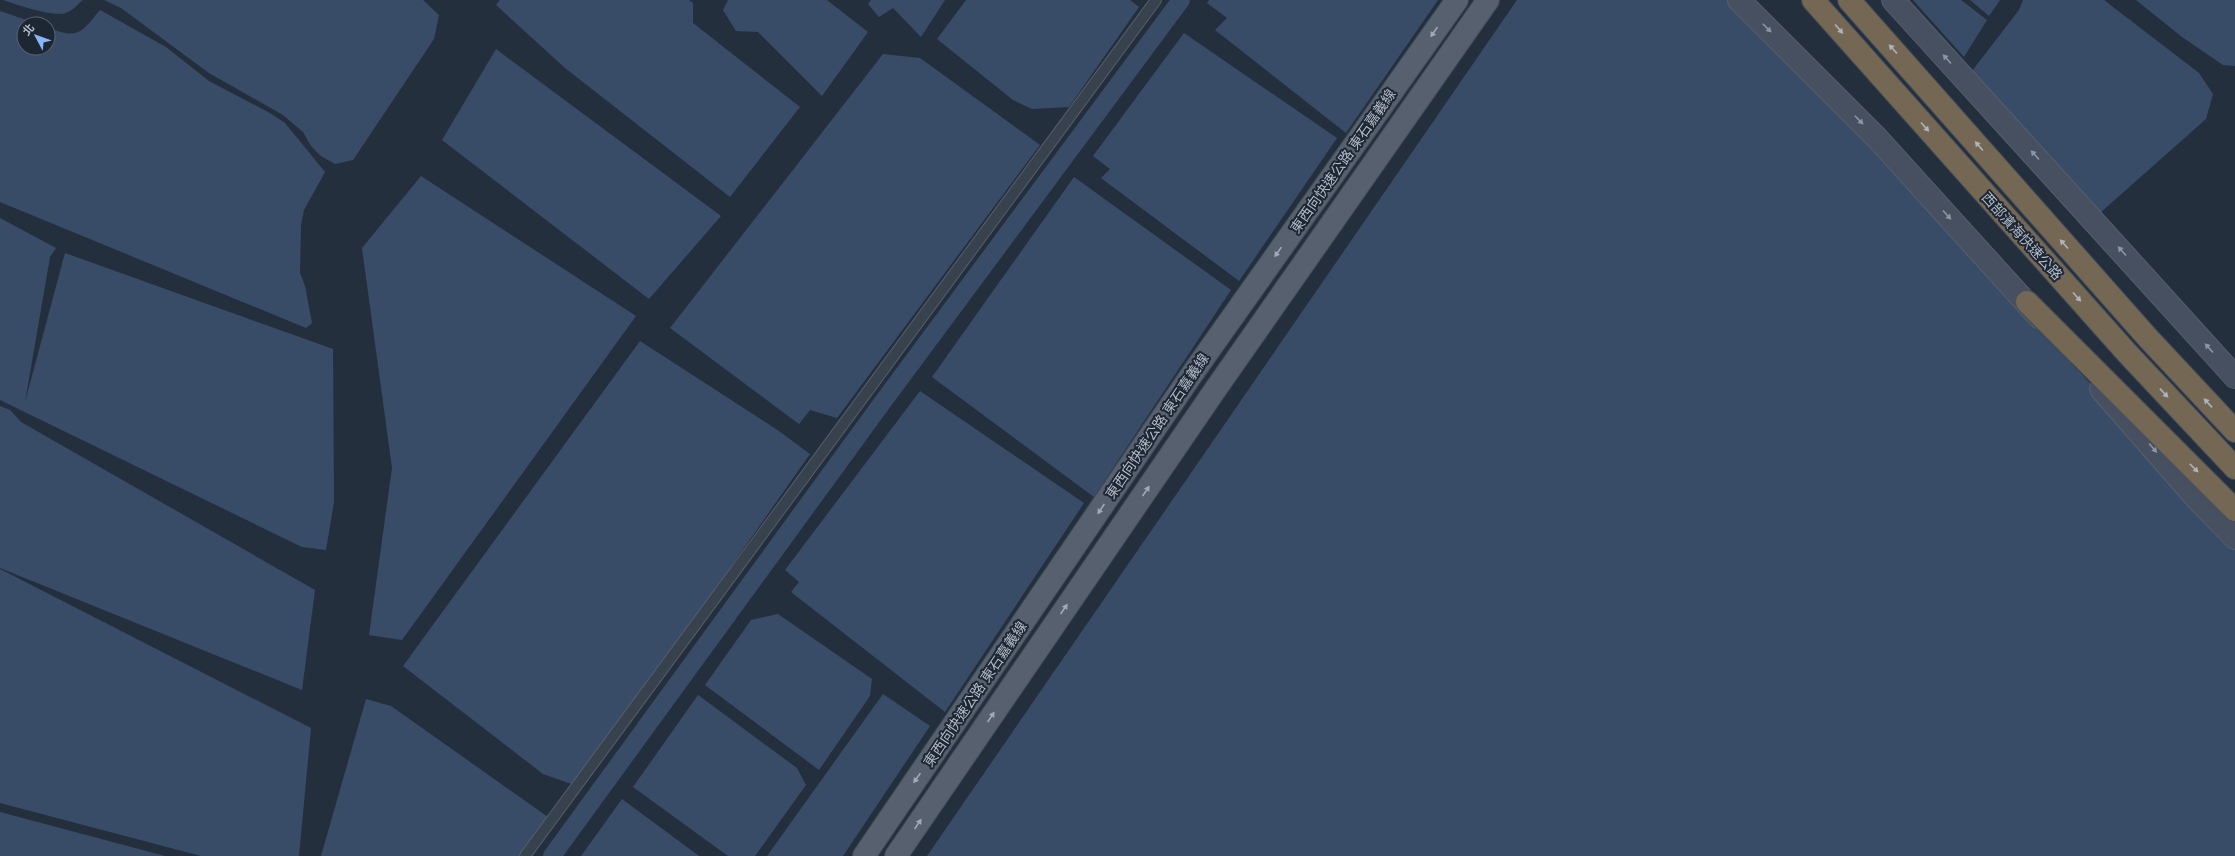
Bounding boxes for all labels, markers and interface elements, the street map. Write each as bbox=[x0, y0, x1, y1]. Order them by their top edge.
north arrow bbox=[16, 16, 56, 56]
text: 北 bbox=[20, 21, 37, 38]
one-way arrow bbox=[1762, 23, 1772, 33]
one-way arrow bbox=[1834, 25, 1843, 34]
one-way arrow bbox=[1430, 27, 1438, 37]
one-way arrow bbox=[1888, 44, 1897, 54]
one-way arrow bbox=[1942, 54, 1952, 64]
street label: 東西向快速公路 東石嘉義線 bbox=[1287, 86, 1399, 236]
one-way arrow bbox=[1854, 115, 1864, 125]
one-way arrow bbox=[1920, 122, 1929, 132]
one-way arrow bbox=[1974, 141, 1983, 152]
one-way arrow bbox=[2030, 150, 2039, 160]
street label: 西部濱海快速公路 bbox=[1979, 189, 2065, 283]
one-way arrow bbox=[1942, 210, 1952, 220]
one-way arrow bbox=[2060, 239, 2069, 249]
one-way arrow bbox=[2117, 246, 2126, 257]
one-way arrow bbox=[1274, 247, 1282, 257]
one-way arrow bbox=[2072, 292, 2081, 303]
one-way arrow bbox=[2204, 343, 2213, 353]
street label: 東西向快速公路 東石嘉義線 bbox=[1102, 350, 1212, 502]
one-way arrow bbox=[2159, 388, 2169, 398]
one-way arrow bbox=[2204, 397, 2213, 408]
one-way arrow bbox=[2148, 443, 2157, 454]
one-way arrow bbox=[2189, 463, 2199, 473]
one-way arrow bbox=[1142, 485, 1150, 496]
one-way arrow bbox=[1097, 504, 1105, 514]
one-way arrow bbox=[1060, 604, 1068, 615]
street label: 東西向快速公路 東石嘉義線 bbox=[920, 618, 1030, 770]
one-way arrow bbox=[987, 711, 995, 722]
one-way arrow bbox=[913, 773, 921, 784]
one-way arrow bbox=[914, 818, 921, 830]

